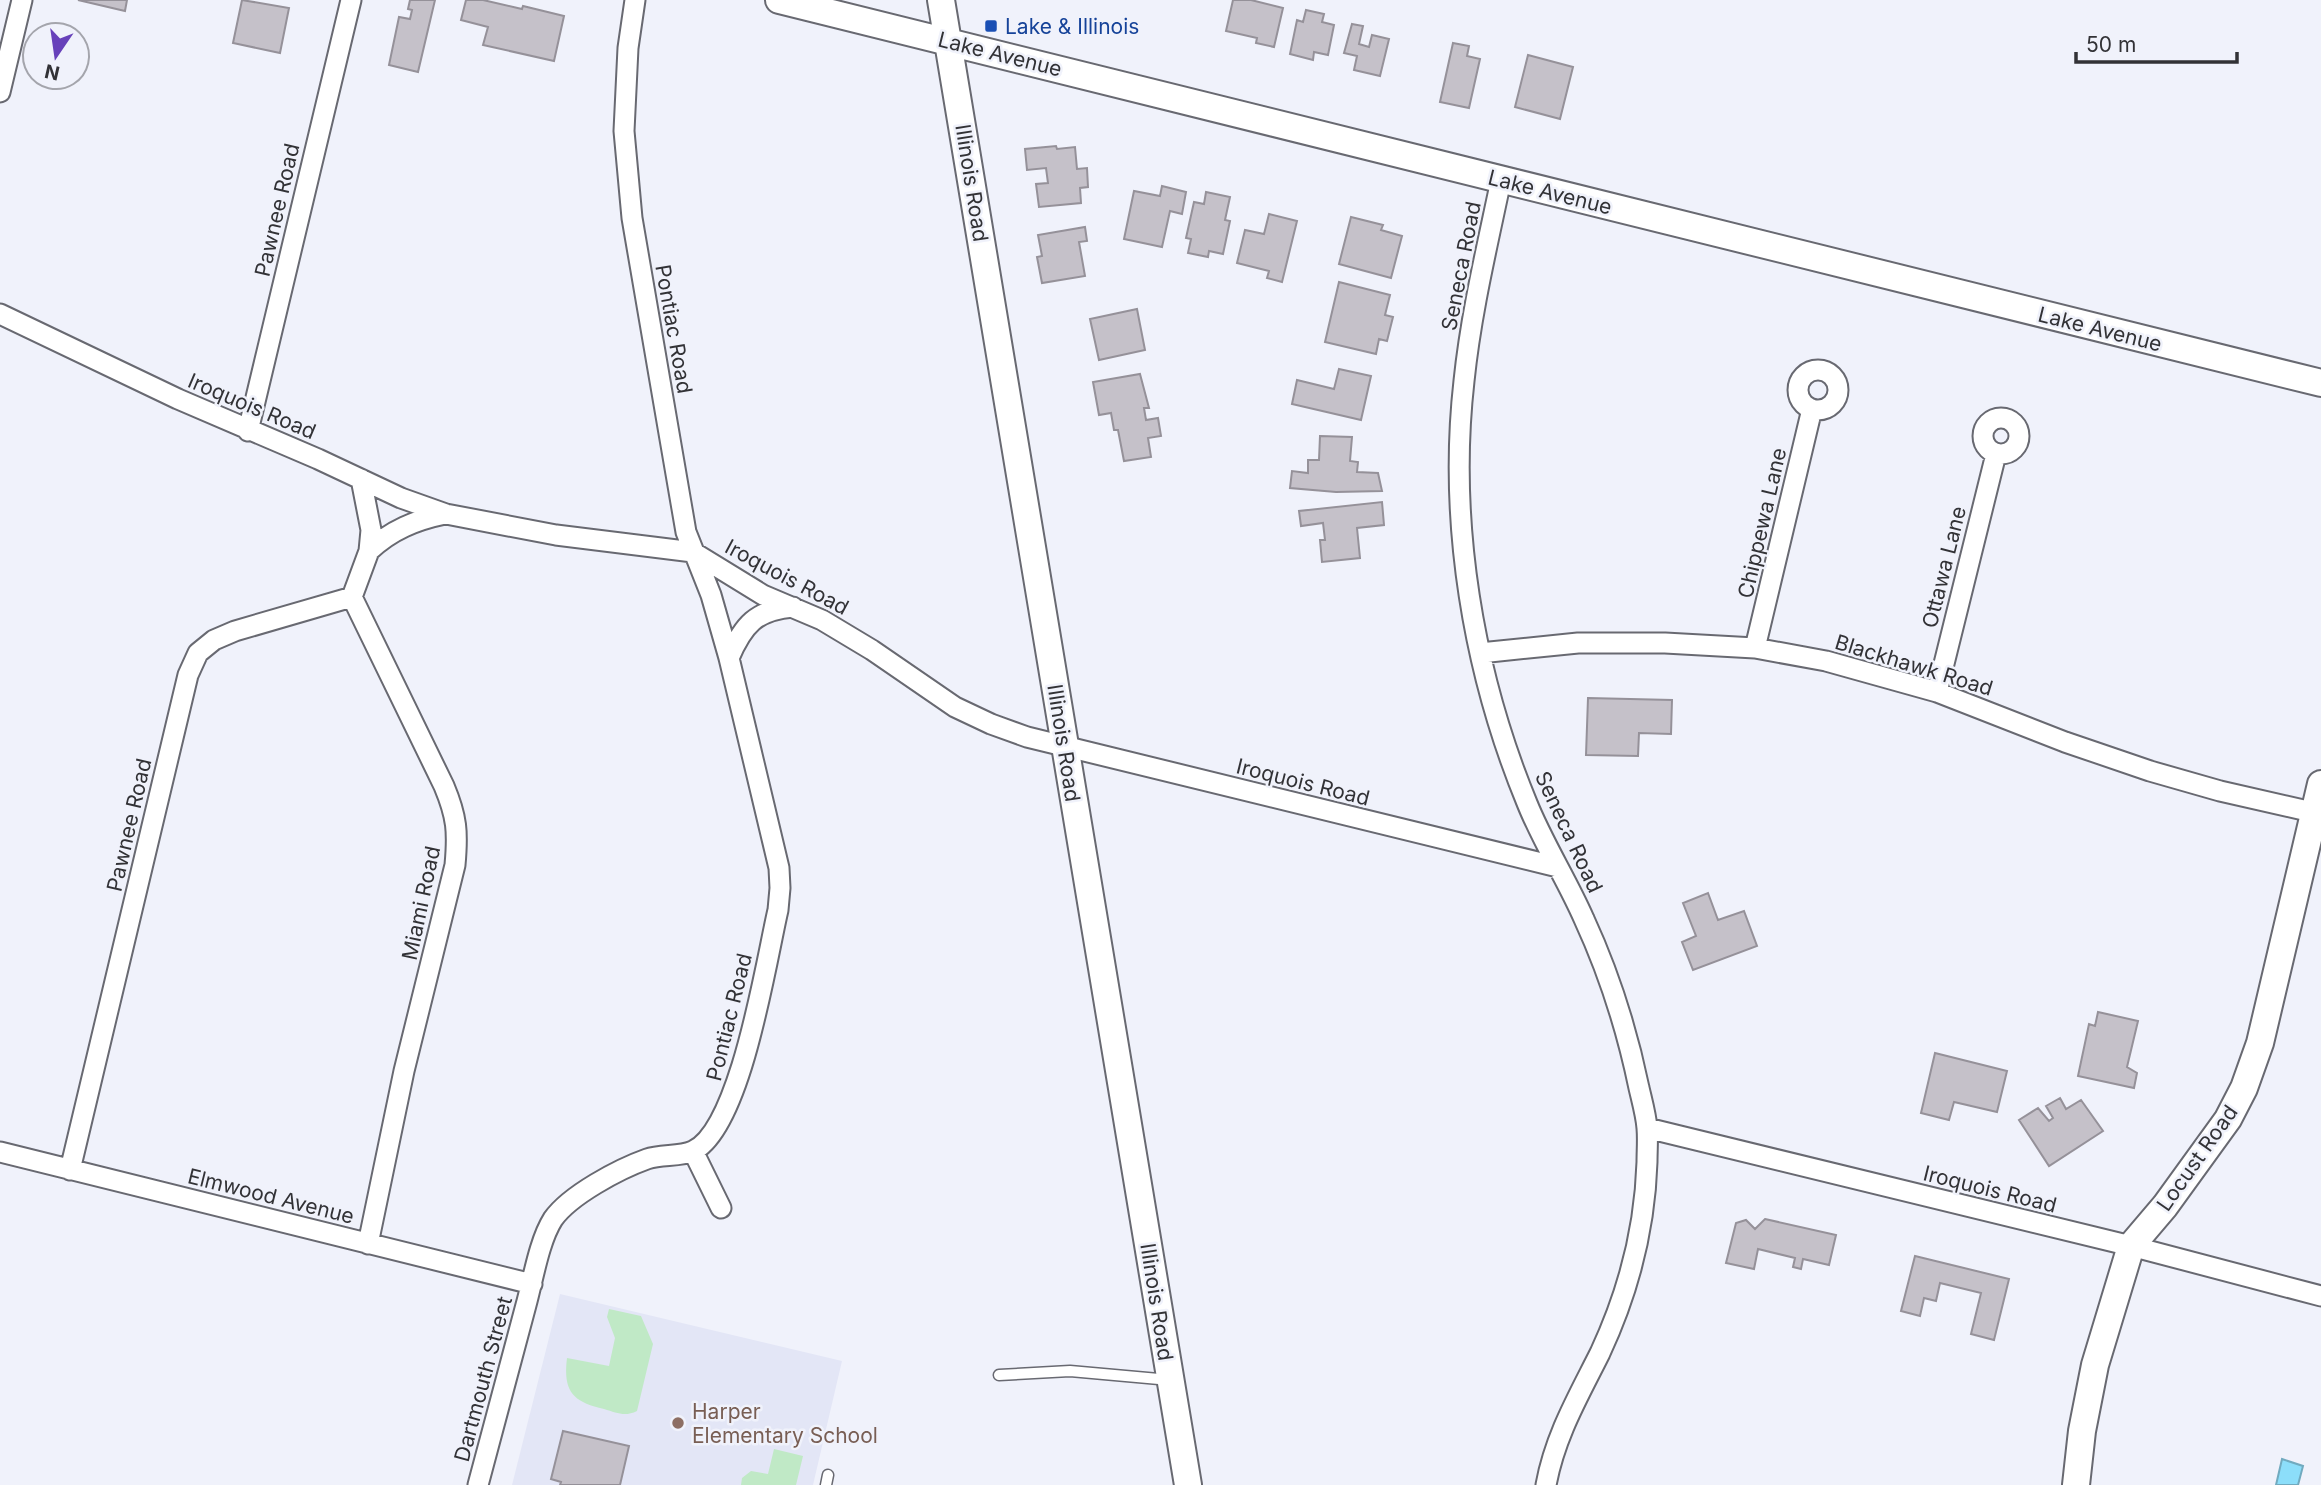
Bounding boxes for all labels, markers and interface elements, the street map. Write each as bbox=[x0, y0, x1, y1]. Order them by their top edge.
place label: Lake & Illinois bbox=[1005, 14, 1139, 39]
marker: Lake & Illinois bbox=[983, 18, 999, 34]
north arrow bbox=[21, 21, 91, 91]
scale bar bbox=[2076, 21, 2237, 65]
street label: Lake Avenue bbox=[936, 27, 1064, 81]
text: 50 m bbox=[2086, 32, 2136, 57]
text: N bbox=[43, 59, 62, 85]
street label: Illinois Road bbox=[950, 122, 994, 244]
street label: Pawnee Road bbox=[250, 141, 304, 279]
street label: Lake Avenue bbox=[1486, 165, 1614, 219]
street label: Seneca Road bbox=[1436, 199, 1486, 333]
street label: Pontiac Road bbox=[650, 263, 698, 395]
street label: Lake Avenue bbox=[2036, 302, 2164, 356]
street label: Iroquois Road bbox=[184, 368, 320, 444]
street label: Chippewa Lane bbox=[1733, 445, 1791, 601]
street label: Ottawa Lane bbox=[1917, 504, 1971, 630]
street label: Iroquois Road bbox=[721, 534, 853, 620]
street label: Blackhawk Road bbox=[1832, 629, 1996, 701]
street label: Illinois Road bbox=[1042, 682, 1086, 804]
street label: Iroquois Road bbox=[1234, 753, 1372, 811]
street label: Pawnee Road bbox=[102, 756, 156, 894]
street label: Seneca Road bbox=[1530, 767, 1608, 897]
street label: Miami Road bbox=[397, 844, 445, 962]
street label: Pontiac Road bbox=[701, 951, 757, 1083]
street label: Locust Road bbox=[2151, 1100, 2243, 1216]
street label: Iroquois Road bbox=[1921, 1160, 2059, 1218]
street label: Elmwood Avenue bbox=[185, 1163, 357, 1229]
street label: Illinois Road bbox=[1135, 1241, 1179, 1363]
street label: Dartmouth Street bbox=[449, 1294, 517, 1464]
place label: Harper Elementary School bbox=[692, 1399, 878, 1448]
marker: Harper Elementary School bbox=[670, 1415, 686, 1431]

